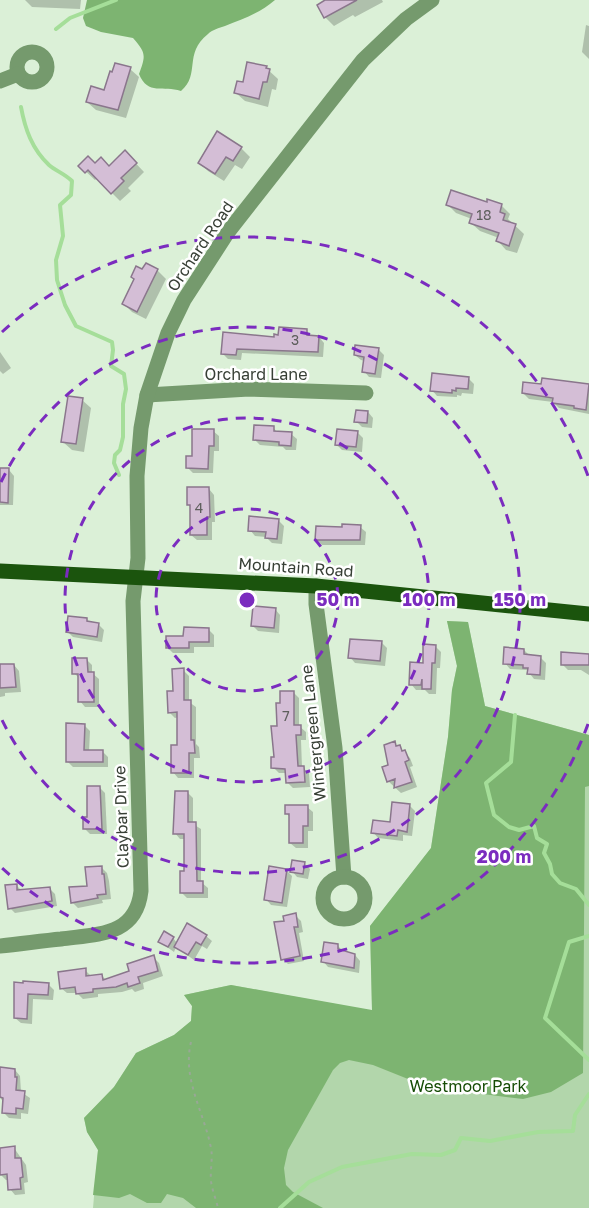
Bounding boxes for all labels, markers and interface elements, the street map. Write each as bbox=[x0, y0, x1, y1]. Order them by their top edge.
street label: Orchard Road bbox=[162, 197, 238, 295]
house number: 18 bbox=[476, 206, 492, 223]
house number: 3 bbox=[291, 331, 299, 348]
street label: Orchard Lane bbox=[205, 364, 307, 384]
house number: 4 bbox=[195, 499, 203, 516]
street label: Mountain Road bbox=[238, 553, 354, 581]
text: 50 m bbox=[317, 588, 359, 610]
text: 100 m bbox=[403, 588, 455, 610]
text: 150 m bbox=[494, 588, 546, 610]
centre of rings bbox=[237, 590, 257, 610]
street label: Wintergreen Lane bbox=[296, 664, 330, 802]
house number: 7 bbox=[282, 707, 290, 724]
street label: Claybar Drive bbox=[109, 765, 133, 869]
text: 200 m bbox=[477, 845, 531, 867]
park label: Westmoor Park bbox=[409, 1076, 527, 1096]

